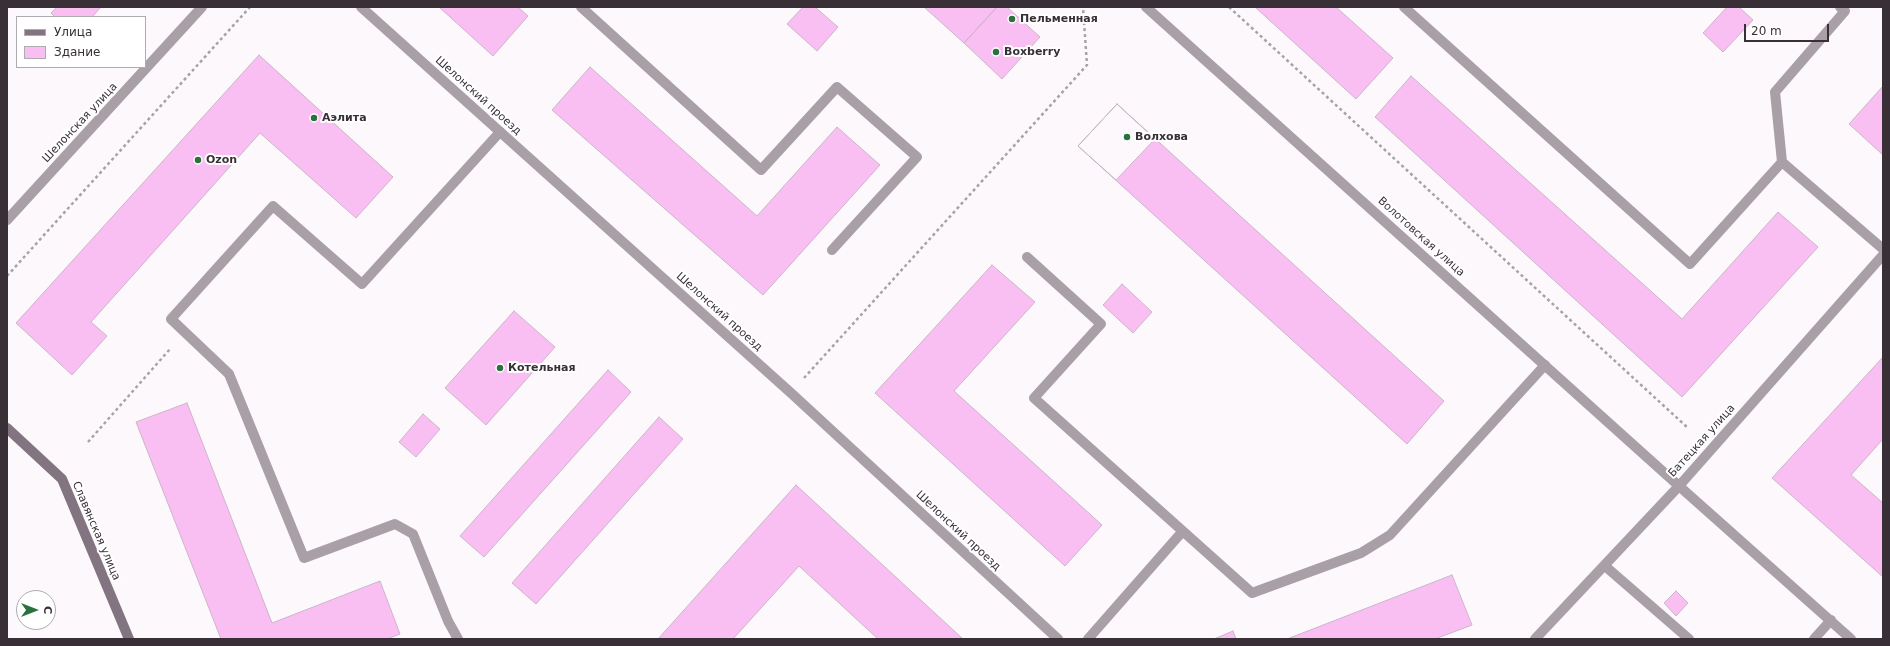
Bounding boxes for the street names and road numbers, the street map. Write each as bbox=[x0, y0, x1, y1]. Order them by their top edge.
street label: Шелонский проезд bbox=[432, 54, 524, 138]
street label: Шелонская улица bbox=[40, 80, 120, 166]
street label: Волотовская улица bbox=[1375, 195, 1467, 279]
street label: Шелонский проезд bbox=[673, 270, 765, 354]
street label: Батецкая улица bbox=[1666, 402, 1738, 480]
street label: Славянская улица bbox=[69, 480, 123, 582]
street label: Шелонский проезд bbox=[913, 488, 1003, 574]

